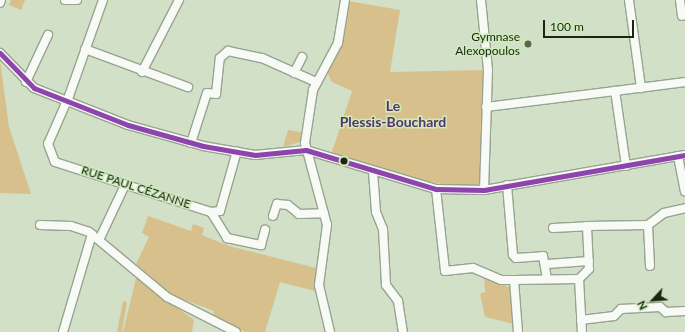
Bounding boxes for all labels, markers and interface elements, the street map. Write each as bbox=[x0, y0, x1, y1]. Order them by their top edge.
scale bar bbox=[545, 12, 636, 38]
text: 100 m bbox=[550, 19, 584, 34]
place label: Gymnase Alexopoulos bbox=[455, 30, 520, 58]
marker: Gymnase Alexopoulos bbox=[523, 39, 533, 49]
district label: Le Plessis-Bouchard bbox=[340, 98, 446, 130]
unlabelled marker bbox=[339, 156, 349, 166]
street label: RUE PAUL CÉZANNE bbox=[79, 162, 193, 212]
north arrow bbox=[633, 280, 673, 320]
text: N bbox=[634, 299, 649, 312]

